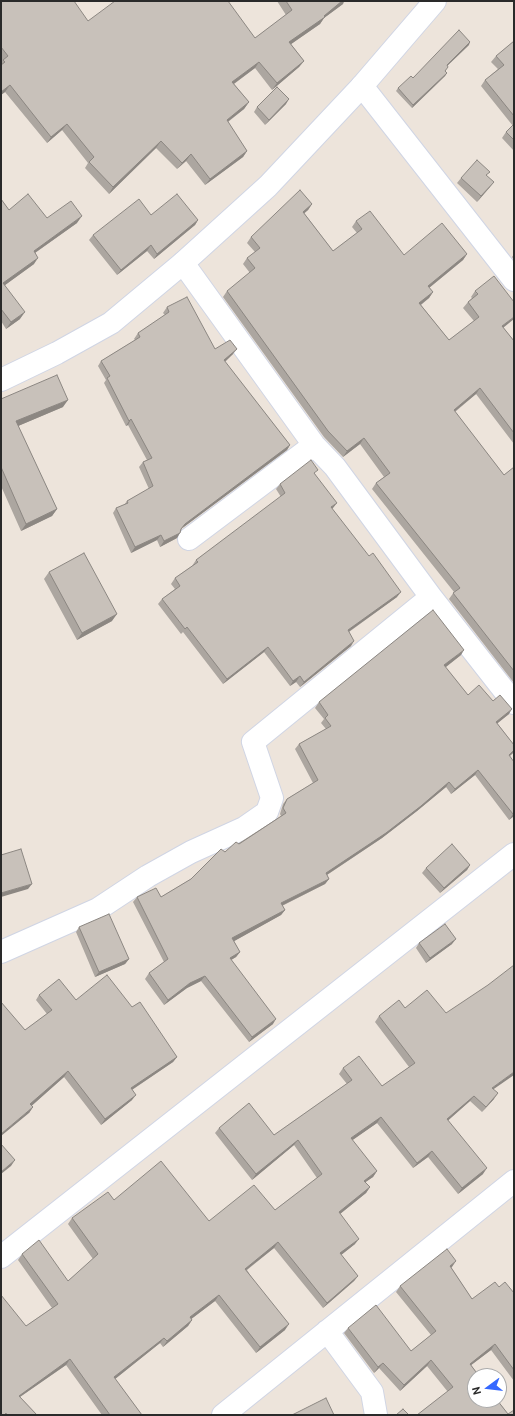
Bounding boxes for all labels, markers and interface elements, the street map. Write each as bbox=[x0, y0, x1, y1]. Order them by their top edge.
north arrow bbox=[467, 1368, 507, 1408]
text: N bbox=[469, 1385, 484, 1396]

